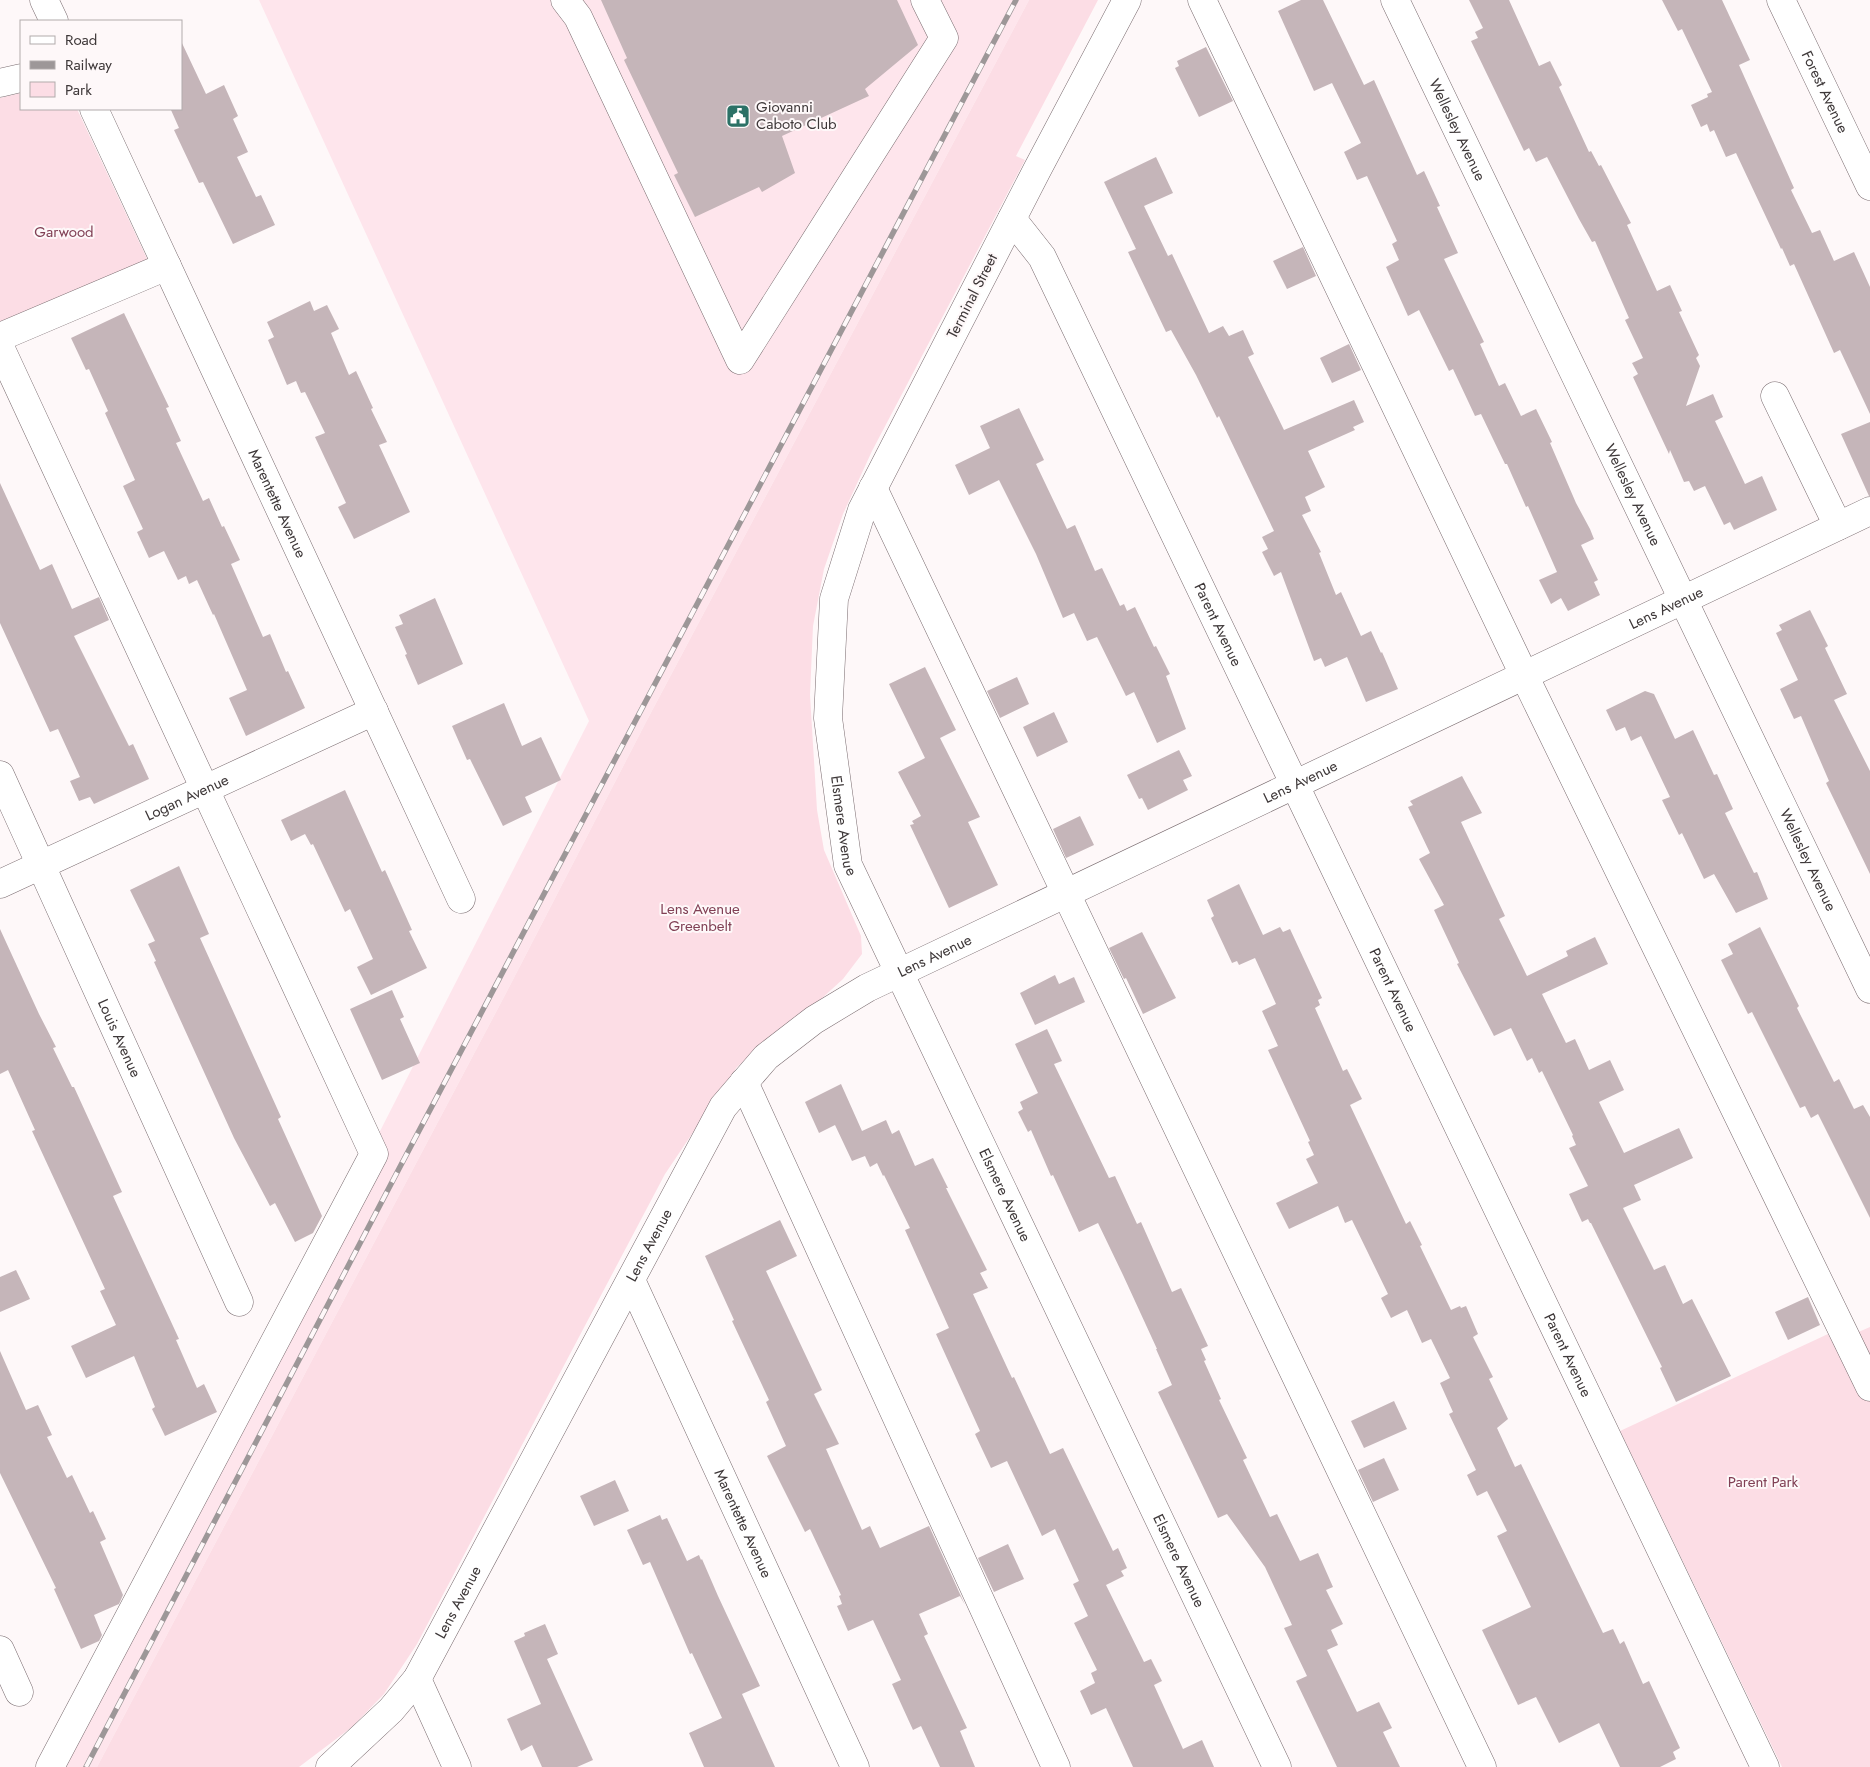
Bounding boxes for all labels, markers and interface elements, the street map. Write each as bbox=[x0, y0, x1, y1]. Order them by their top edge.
legend bbox=[20, 20, 182, 110]
text: Road bbox=[65, 29, 97, 51]
street label: Forest Avenue bbox=[1796, 47, 1854, 137]
text: Railway bbox=[65, 54, 112, 76]
street label: Wellesley Avenue bbox=[1423, 75, 1491, 185]
text: Park bbox=[65, 79, 92, 101]
place label: Giovanni Caboto Club bbox=[756, 96, 837, 135]
public building icon: Giovanni Caboto Club bbox=[725, 103, 751, 129]
park label: Garwood bbox=[34, 221, 94, 243]
street label: Terminal Street bbox=[941, 249, 1003, 342]
street label: Wellesley Avenue bbox=[1599, 440, 1667, 550]
street label: Marentette Avenue bbox=[243, 446, 312, 562]
street label: Parent Avenue bbox=[1189, 579, 1248, 670]
street label: Lens Avenue bbox=[1625, 581, 1707, 635]
street label: Lens Avenue bbox=[1260, 755, 1341, 809]
street label: Logan Avenue bbox=[142, 769, 233, 826]
street label: Elsmere Avenue bbox=[825, 774, 863, 880]
street label: Wellesley Avenue bbox=[1774, 805, 1842, 915]
park label: Lens Avenue Greenbelt bbox=[660, 898, 740, 937]
street label: Lens Avenue bbox=[894, 929, 976, 983]
street label: Parent Avenue bbox=[1363, 944, 1422, 1036]
street label: Louis Avenue bbox=[92, 995, 147, 1081]
street label: Elsmere Avenue bbox=[973, 1145, 1037, 1246]
street label: Lens Avenue bbox=[621, 1205, 678, 1285]
street label: Parent Avenue bbox=[1538, 1310, 1597, 1401]
street label: Marentette Avenue bbox=[708, 1465, 778, 1582]
park label: Parent Park bbox=[1728, 1471, 1799, 1493]
street label: Elsmere Avenue bbox=[1147, 1510, 1211, 1611]
street label: Lens Avenue bbox=[430, 1562, 487, 1643]

